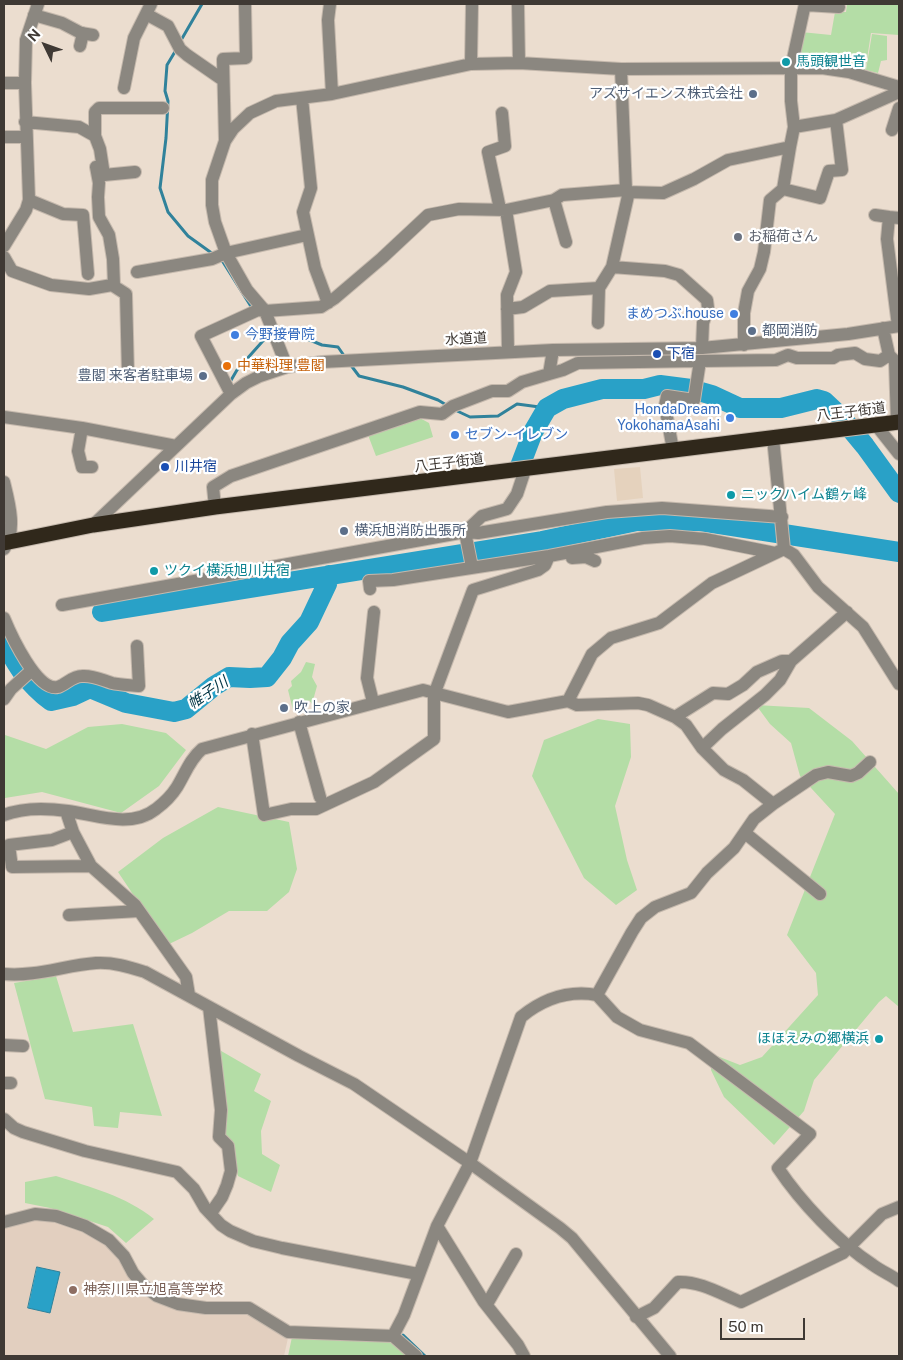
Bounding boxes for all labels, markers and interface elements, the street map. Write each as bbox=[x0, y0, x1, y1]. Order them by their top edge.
north arrow bbox=[20, 20, 70, 70]
text: N bbox=[24, 26, 43, 44]
place label: 馬頭観世音 bbox=[796, 54, 866, 70]
marker: 馬頭観世音 bbox=[780, 56, 792, 68]
place label: アズサイエンス株式会社 bbox=[589, 86, 743, 102]
marker: アズサイエンス株式会社 bbox=[747, 88, 759, 100]
place label: お稲荷さん bbox=[748, 229, 818, 245]
marker: お稲荷さん bbox=[732, 231, 744, 243]
place label: まめつぶ.house bbox=[626, 306, 724, 322]
marker: まめつぶ.house bbox=[728, 308, 740, 320]
place label: 都岡消防 bbox=[762, 323, 818, 339]
marker: 都岡消防 bbox=[746, 325, 758, 337]
place label: 今野接骨院 bbox=[245, 327, 315, 343]
marker: 今野接骨院 bbox=[229, 329, 241, 341]
street label: 水道道 bbox=[445, 330, 487, 348]
place label: 下宿 bbox=[667, 346, 695, 362]
marker: 下宿 bbox=[651, 348, 663, 360]
place label: 中華料理 豊閣 bbox=[237, 358, 324, 374]
marker: 中華料理 豊閣 bbox=[221, 360, 233, 372]
place label: 豊閣 来客者駐車場 bbox=[78, 368, 193, 384]
marker: 豊閣 来客者駐車場 bbox=[197, 370, 209, 382]
street label: 八王子街道 bbox=[815, 399, 887, 425]
place label: HondaDream YokohamaAsahi bbox=[617, 402, 720, 434]
marker: HondaDream YokohamaAsahi bbox=[724, 412, 736, 424]
place label: セブン-イレブン bbox=[465, 427, 568, 443]
marker: セブン-イレブン bbox=[449, 429, 461, 441]
street label: 八王子街道 bbox=[413, 450, 485, 476]
place label: 川井宿 bbox=[175, 459, 217, 475]
marker: 川井宿 bbox=[159, 461, 171, 473]
place label: ニックハイム鶴ヶ峰 bbox=[741, 487, 867, 503]
marker: ニックハイム鶴ヶ峰 bbox=[725, 489, 737, 501]
place label: 横浜旭消防出張所 bbox=[354, 523, 466, 539]
marker: 横浜旭消防出張所 bbox=[338, 525, 350, 537]
place label: ツクイ横浜旭川井宿 bbox=[164, 563, 290, 579]
marker: ツクイ横浜旭川井宿 bbox=[148, 565, 160, 577]
water label: 帷子川 bbox=[184, 673, 232, 713]
place label: 吹上の家 bbox=[294, 700, 350, 716]
marker: 吹上の家 bbox=[278, 702, 290, 714]
place label: ほほえみの郷横浜 bbox=[757, 1031, 869, 1047]
marker: ほほえみの郷横浜 bbox=[873, 1033, 885, 1045]
place label: 神奈川県立旭高等学校 bbox=[83, 1282, 223, 1298]
marker: 神奈川県立旭高等学校 bbox=[67, 1284, 79, 1296]
scale bar bbox=[723, 1308, 808, 1340]
text: 50 m bbox=[728, 1318, 763, 1335]

